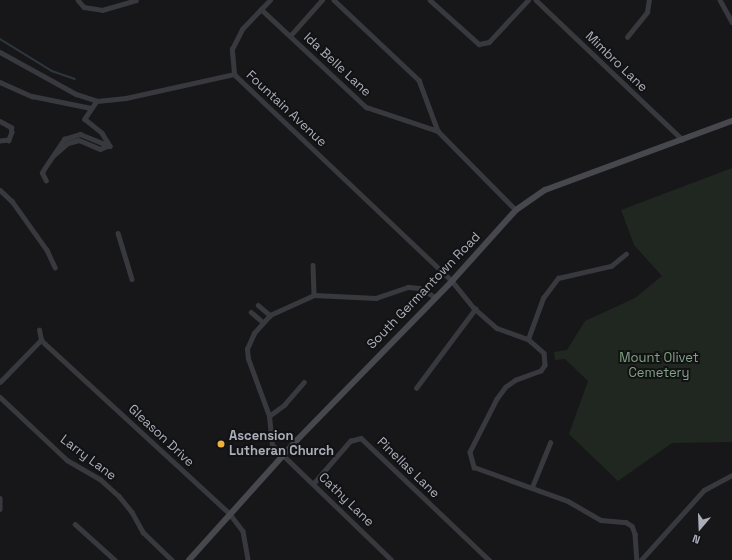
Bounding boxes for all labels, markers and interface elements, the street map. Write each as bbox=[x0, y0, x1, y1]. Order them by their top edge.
street label: Mimbro Lane bbox=[582, 29, 650, 95]
street label: Ida Belle Lane bbox=[300, 30, 374, 100]
street label: Fountain Avenue bbox=[242, 68, 330, 150]
street label: South Germantown Road bbox=[364, 229, 484, 353]
park label: Mount Olivet Cemetery bbox=[619, 351, 699, 382]
street label: Gleason Drive bbox=[125, 402, 197, 470]
place label: Ascension Lutheran Church bbox=[229, 429, 334, 460]
street label: Larry Lane bbox=[57, 432, 119, 484]
street label: Pinellas Lane bbox=[373, 434, 443, 502]
marker: Ascension Lutheran Church bbox=[216, 439, 226, 449]
street label: Cathy Lane bbox=[315, 470, 377, 530]
north arrow bbox=[680, 508, 720, 548]
text: N bbox=[690, 532, 702, 547]

